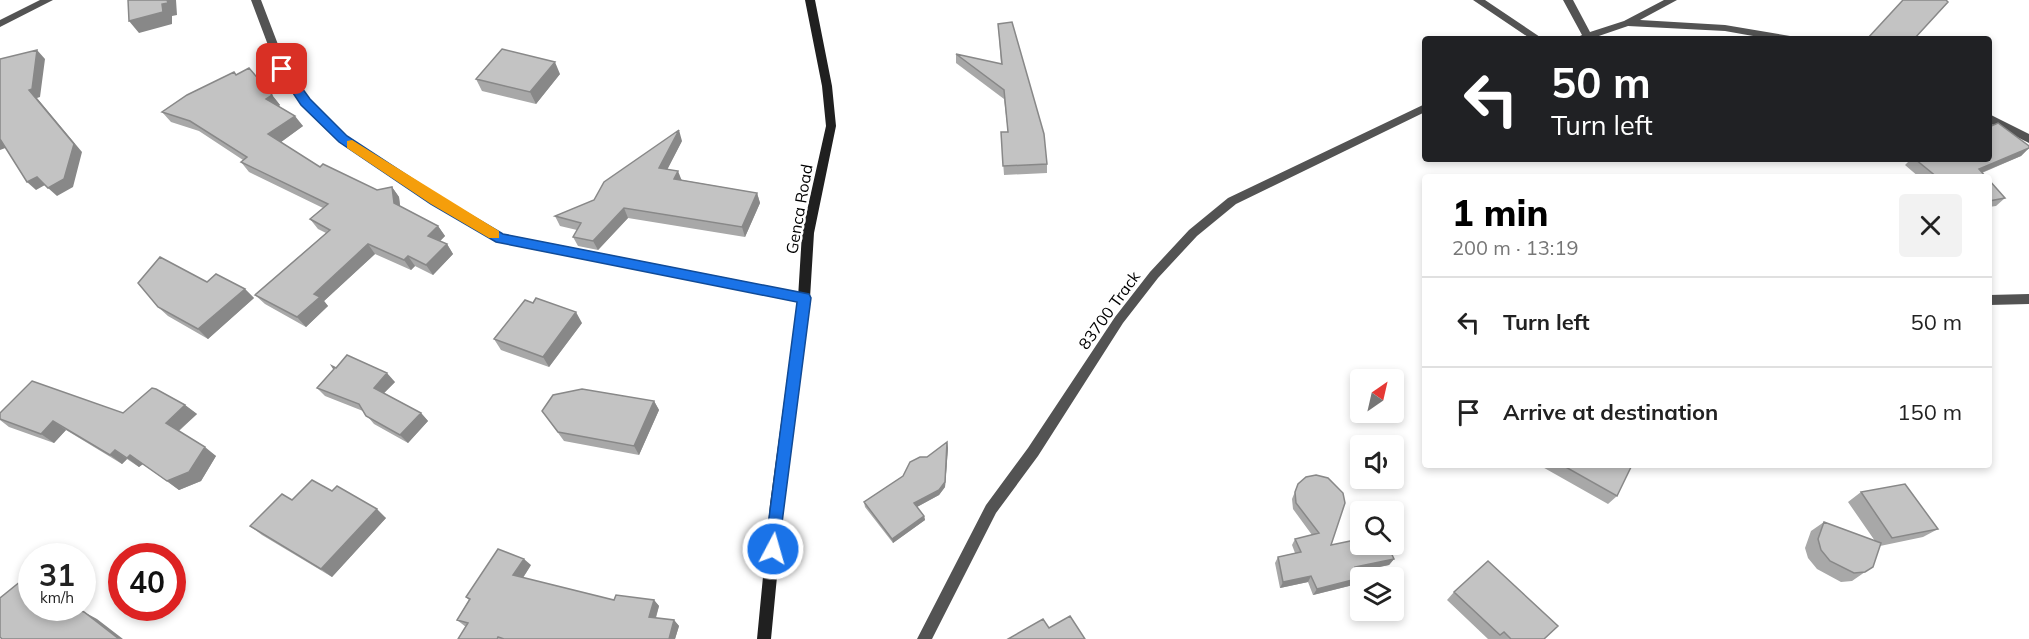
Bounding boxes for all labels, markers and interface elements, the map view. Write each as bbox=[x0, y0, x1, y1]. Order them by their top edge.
pin bbox=[256, 43, 307, 94]
icon: arrive bbox=[265, 52, 298, 85]
text: 50 m bbox=[1551, 56, 1651, 109]
icon: left bbox=[1452, 60, 1530, 138]
text: Turn left bbox=[1551, 108, 1653, 142]
street label: Genca Road bbox=[781, 163, 817, 255]
text: 1 min bbox=[1452, 190, 1548, 235]
button: close bbox=[1899, 194, 1962, 257]
text: 200 m · 13:19 bbox=[1452, 235, 1578, 260]
street label: 83700 Track bbox=[1074, 266, 1145, 353]
icon: left bbox=[1452, 306, 1485, 339]
text: Turn left bbox=[1503, 308, 1590, 336]
text: 50 m bbox=[1911, 308, 1962, 336]
north arrow bbox=[1350, 369, 1404, 423]
map controls bbox=[1350, 369, 1404, 621]
icon: arrive bbox=[1452, 396, 1485, 429]
text: Arrive at destination bbox=[1503, 398, 1718, 426]
text: 150 m bbox=[1897, 398, 1962, 426]
button: sound bbox=[1350, 435, 1404, 489]
button: search bbox=[1350, 501, 1404, 555]
position arrow bbox=[741, 517, 805, 581]
speed limit sign: 40 bbox=[108, 543, 186, 621]
text: 31 bbox=[39, 556, 75, 594]
button: layers bbox=[1350, 567, 1404, 621]
text: km/h bbox=[40, 588, 74, 607]

